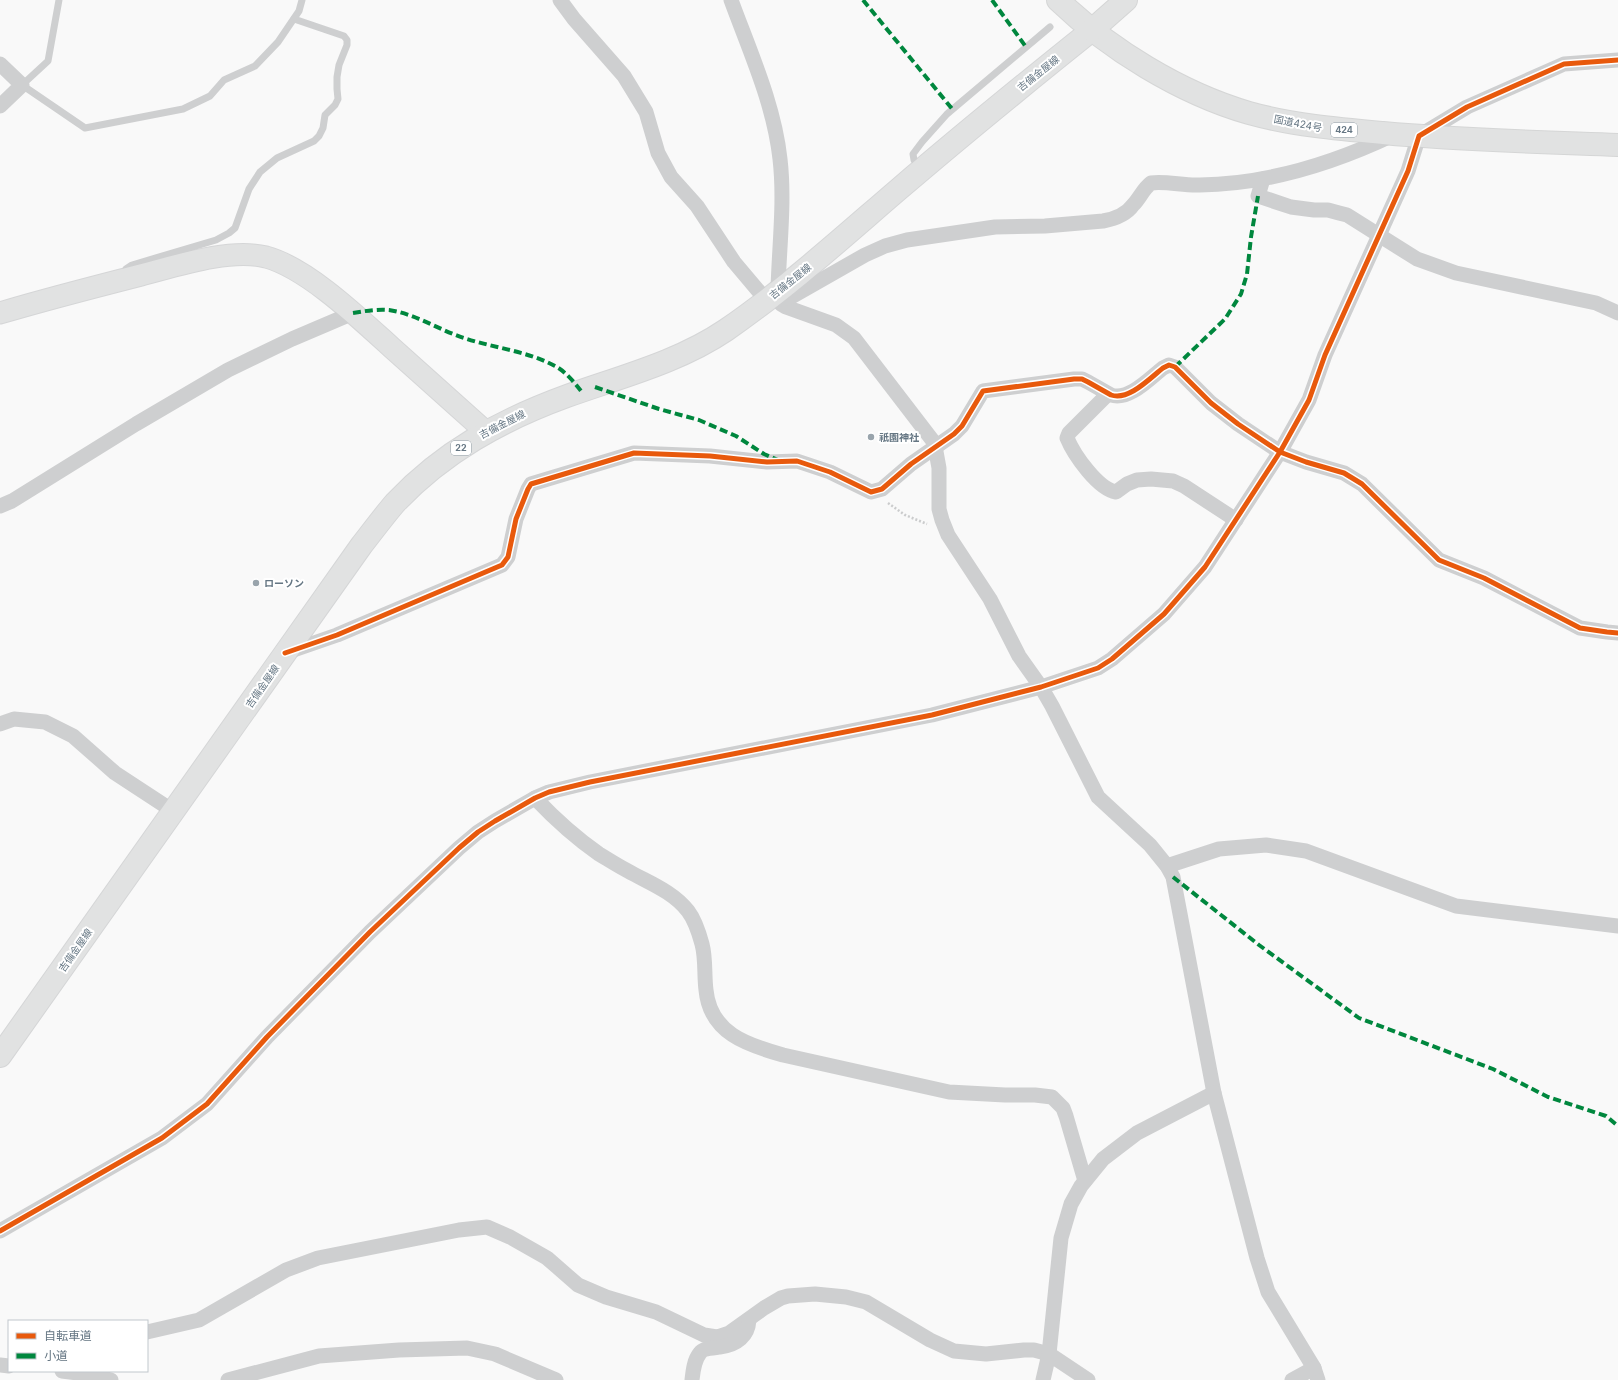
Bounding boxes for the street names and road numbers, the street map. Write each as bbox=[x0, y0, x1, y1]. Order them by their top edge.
street label: 吉備金屋線 bbox=[1015, 53, 1061, 93]
street label: 国道424号 bbox=[1273, 112, 1323, 134]
road number: 424 bbox=[1331, 123, 1357, 137]
street label: 吉備金屋線 bbox=[767, 261, 813, 301]
street label: 吉備金屋線 bbox=[477, 407, 527, 441]
road number: 22 bbox=[451, 441, 471, 455]
street label: 吉備金屋線 bbox=[243, 662, 281, 710]
street label: 吉備金屋線 bbox=[56, 926, 94, 974]

